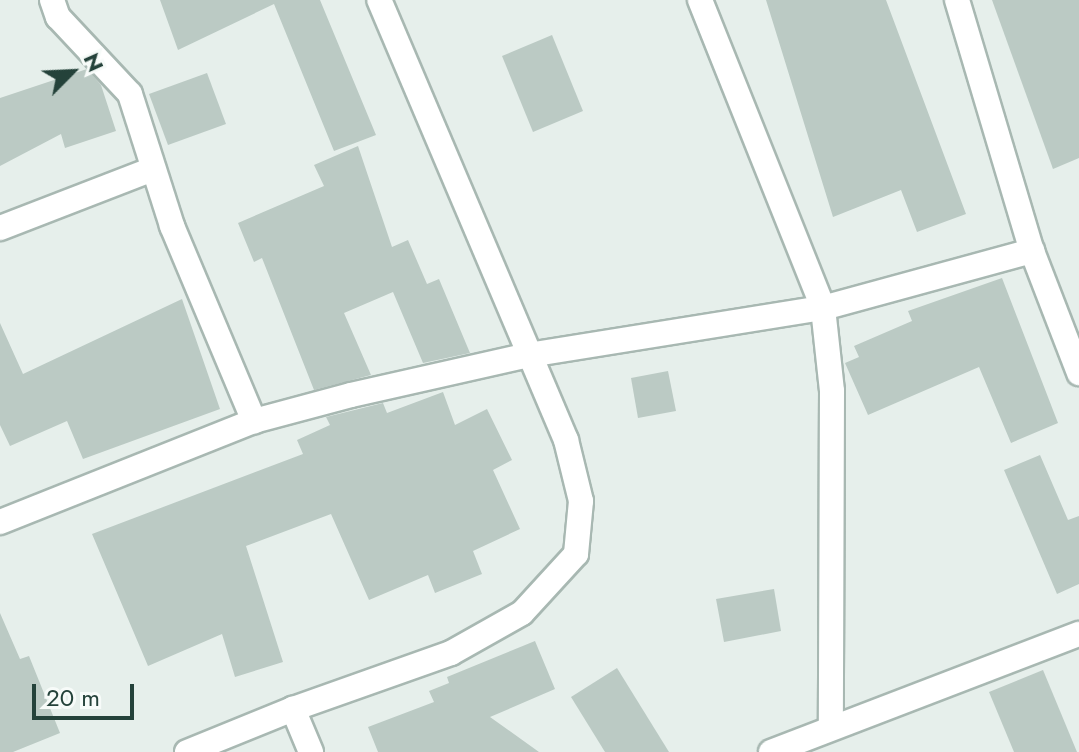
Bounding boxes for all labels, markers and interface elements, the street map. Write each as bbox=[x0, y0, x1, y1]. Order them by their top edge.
north arrow bbox=[32, 32, 112, 112]
text: N bbox=[76, 48, 112, 77]
scale bar bbox=[36, 668, 138, 718]
text: 20 m bbox=[46, 680, 100, 715]

